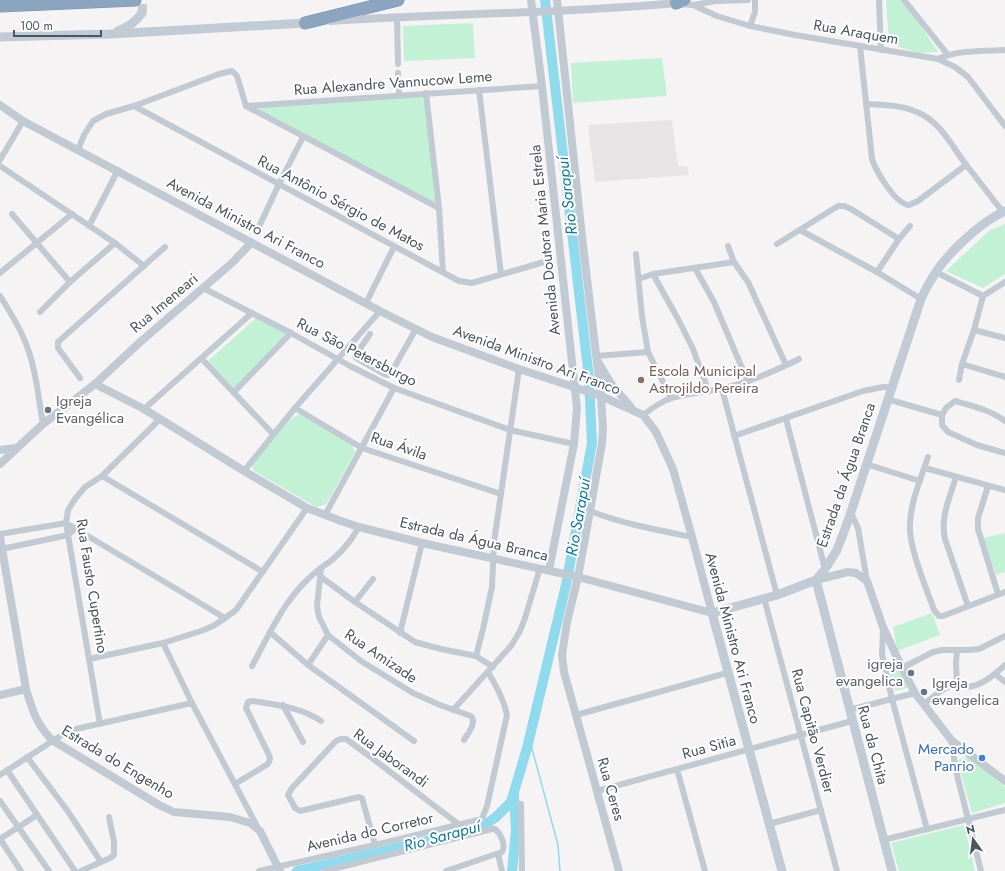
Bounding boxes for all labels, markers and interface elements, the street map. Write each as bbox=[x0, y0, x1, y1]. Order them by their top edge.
scale bar bbox=[14, 12, 101, 38]
street label: Rua Araquem bbox=[812, 14, 900, 50]
text: 100 m bbox=[20, 17, 53, 35]
street label: Rua Alexandre Vannucow Leme bbox=[293, 65, 493, 101]
street label: Avenida Doutora Maria Estrela bbox=[524, 144, 566, 336]
street label: Rua Antônio Sérgio de Matos bbox=[254, 150, 428, 256]
water label: Rio Sarapuí bbox=[551, 154, 583, 236]
street label: Avenida Ministro Ari Franco bbox=[163, 172, 329, 274]
street label: Rua Imeneari bbox=[125, 268, 203, 338]
street label: Rua São Petersburgo bbox=[293, 312, 421, 392]
street label: Avenida Ministro Ari Franco bbox=[450, 319, 624, 401]
place label: Escola Municipal Astrojildo Pereira bbox=[649, 360, 758, 399]
marker: Escola Municipal Astrojildo Pereira bbox=[636, 375, 646, 385]
place label: Igreja Evangélica bbox=[56, 390, 124, 429]
street label: Estrada da Água Branca bbox=[811, 400, 881, 550]
marker: Igreja Evangélica bbox=[43, 405, 53, 415]
street label: Rua Ávila bbox=[368, 426, 430, 466]
water label: Rio Sarapuí bbox=[560, 474, 596, 558]
street label: Estrada da Água Branca bbox=[398, 511, 550, 567]
street label: Rua Fausto Cupertino bbox=[71, 517, 113, 655]
street label: Avenida Ministro Ari Franco bbox=[700, 550, 766, 726]
street label: Rua Amizade bbox=[340, 623, 422, 689]
place label: igreja evangelica bbox=[836, 653, 903, 692]
street label: Rua Capitão Verdier bbox=[786, 666, 840, 797]
marker: igreja evangelica bbox=[906, 668, 916, 678]
place label: Igreja evangelica bbox=[932, 672, 999, 711]
marker: Igreja evangelica bbox=[919, 687, 929, 697]
street label: Rua da Chita bbox=[852, 703, 894, 787]
street label: Estrada do Engenho bbox=[57, 720, 179, 804]
street label: Rua Jaborandi bbox=[349, 723, 433, 793]
street label: Rua Sitia bbox=[680, 729, 738, 765]
place label: Mercado Panrio bbox=[918, 738, 974, 777]
marker: Mercado Panrio bbox=[977, 753, 987, 763]
street label: Rua Ceres bbox=[592, 755, 630, 823]
street label: Avenida do Corretor bbox=[304, 807, 436, 857]
water label: Rio Sarapuí bbox=[401, 814, 485, 857]
north arrow bbox=[953, 819, 993, 859]
text: N bbox=[964, 820, 977, 838]

